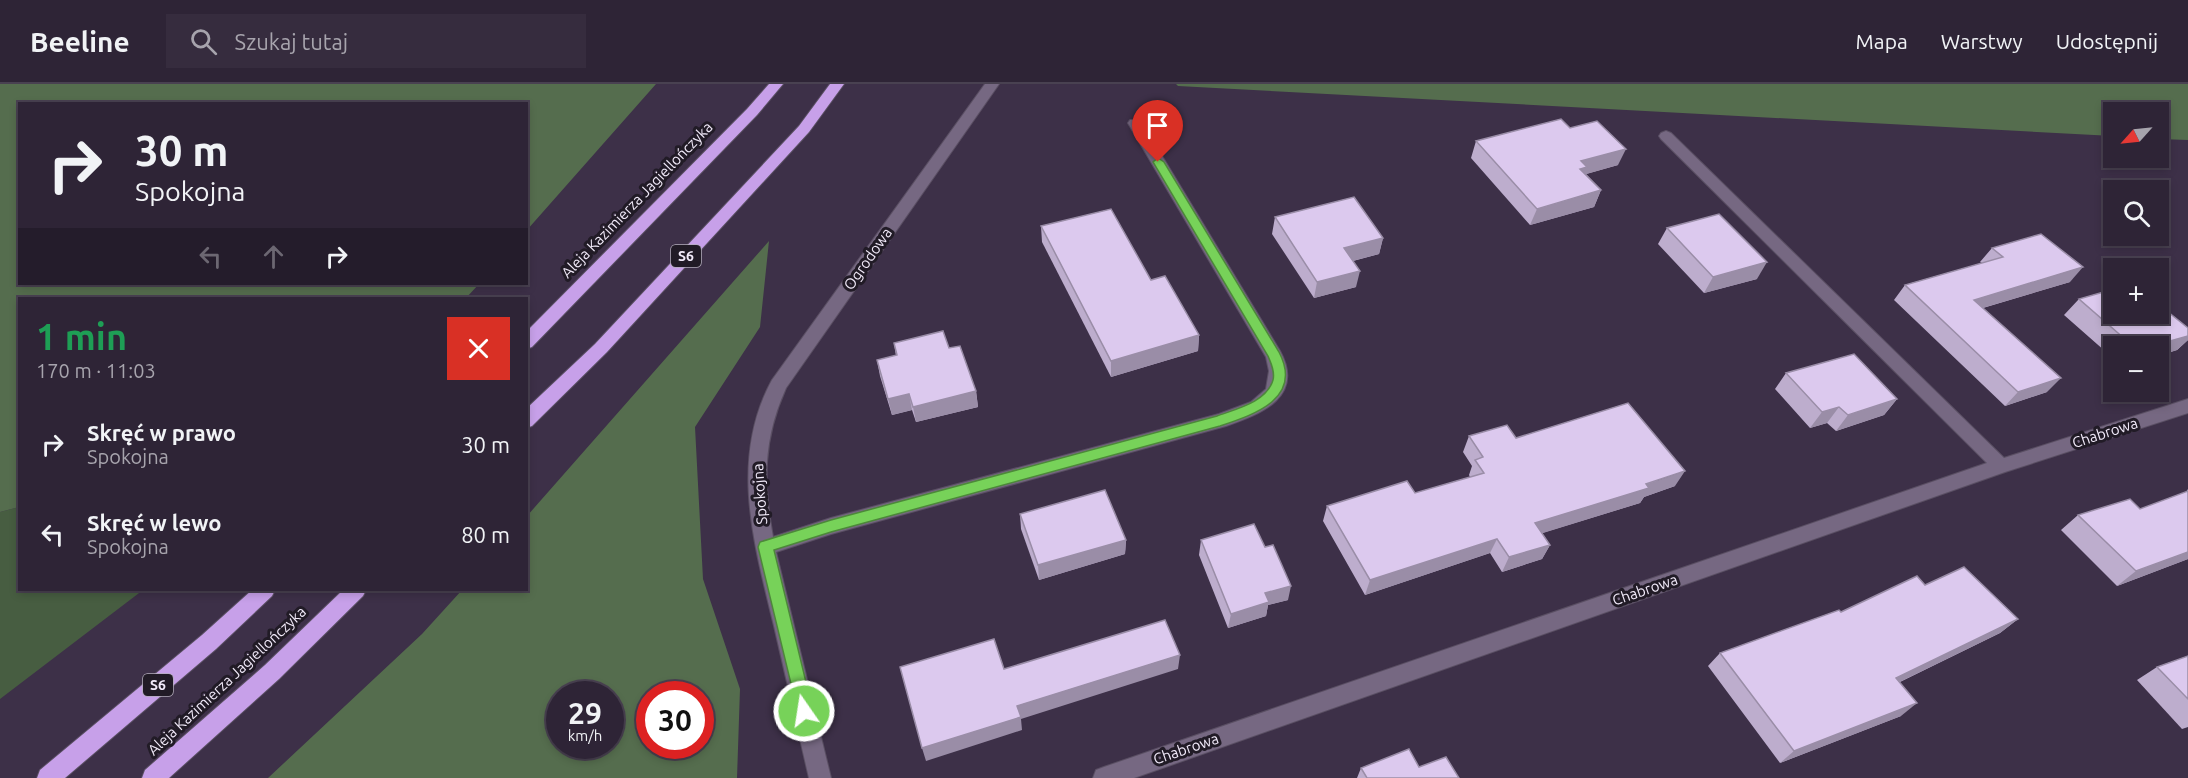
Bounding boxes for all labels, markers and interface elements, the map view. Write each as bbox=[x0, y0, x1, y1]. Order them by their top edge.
search box bbox=[166, 14, 586, 68]
icon: search bbox=[187, 25, 220, 58]
text: Beeline bbox=[30, 26, 130, 57]
text: Szukaj tutaj bbox=[235, 29, 348, 54]
text: Mapa bbox=[1856, 29, 1908, 53]
text: Warstwy bbox=[1941, 29, 2023, 53]
text: Udostępnij bbox=[2056, 29, 2158, 53]
pin bbox=[1132, 100, 1183, 162]
north arrow bbox=[2103, 102, 2169, 168]
map controls bbox=[2103, 102, 2169, 402]
icon: arrive bbox=[1141, 109, 1174, 142]
street label: Aleja Kazimierza Jagiellończyka bbox=[558, 118, 716, 281]
icon: right bbox=[36, 126, 114, 204]
text: 30 m bbox=[135, 127, 229, 174]
text: Spokojna bbox=[135, 176, 245, 206]
button: search bbox=[2103, 180, 2169, 246]
street label: Ogrodowa bbox=[840, 225, 895, 293]
icon: left bbox=[194, 240, 227, 273]
icon: ahead bbox=[257, 240, 290, 273]
icon: right bbox=[320, 240, 353, 273]
road number: S6 bbox=[671, 245, 701, 267]
button: + bbox=[2103, 258, 2169, 324]
text: 1 min bbox=[36, 316, 127, 357]
button: close bbox=[447, 317, 510, 380]
button: − bbox=[2103, 336, 2169, 402]
text: 170 m · 11:03 bbox=[36, 359, 156, 382]
street label: Chabrowa bbox=[2070, 414, 2140, 451]
text: Skręć w prawo bbox=[87, 420, 236, 445]
icon: right bbox=[36, 428, 69, 461]
text: 30 m bbox=[461, 432, 510, 457]
text: Spokojna bbox=[87, 445, 169, 468]
street label: Spokojna bbox=[749, 463, 770, 525]
text: Skręć w lewo bbox=[87, 510, 221, 535]
icon: left bbox=[36, 518, 69, 551]
text: 80 m bbox=[461, 522, 510, 547]
text: Spokojna bbox=[87, 535, 169, 558]
street label: Chabrowa bbox=[1610, 570, 1680, 609]
street label: Aleja Kazimierza Jagiellończyka bbox=[144, 603, 309, 758]
road number: S6 bbox=[143, 674, 173, 696]
position arrow bbox=[772, 679, 836, 743]
speed limit sign: 30 bbox=[636, 681, 714, 759]
text: 29 bbox=[568, 696, 602, 730]
text: km/h bbox=[568, 727, 602, 744]
street label: Chabrowa bbox=[1151, 729, 1221, 768]

